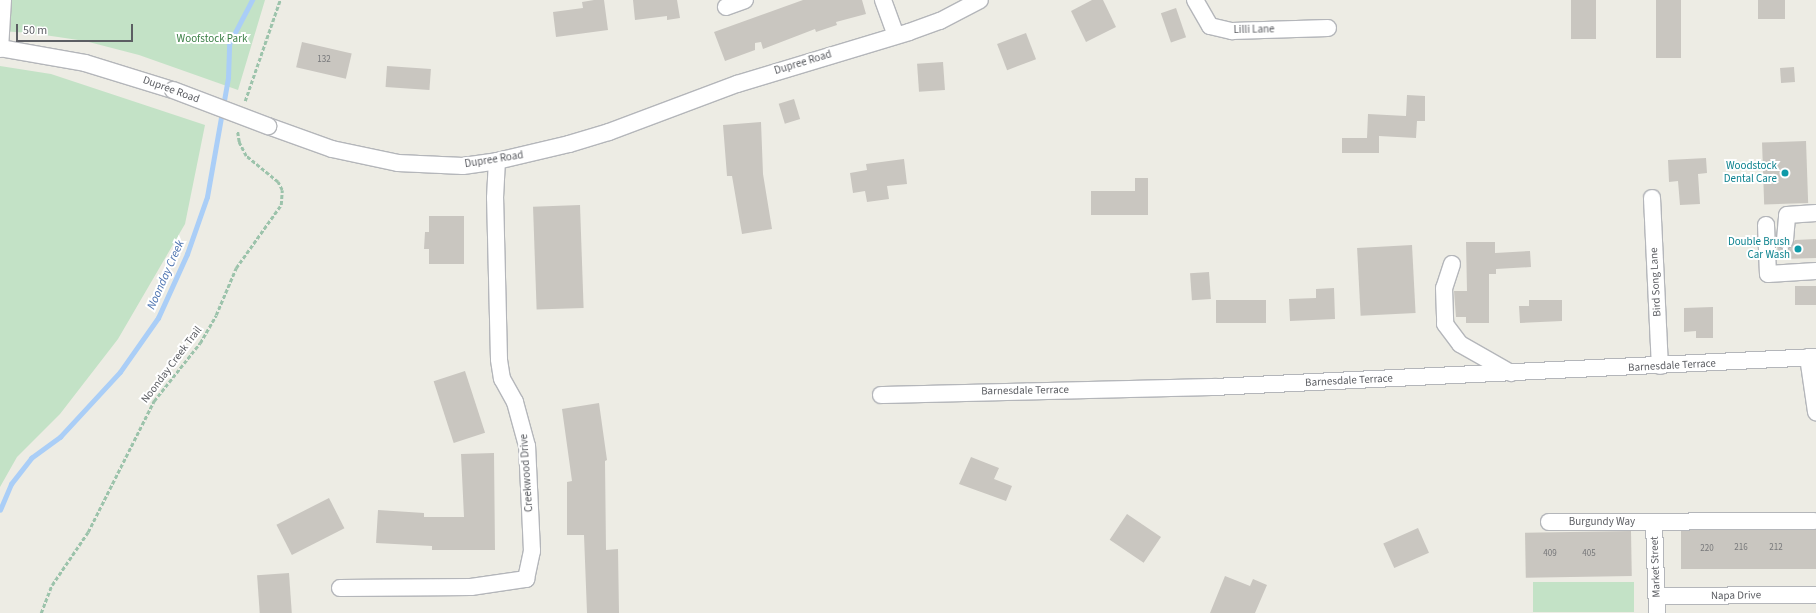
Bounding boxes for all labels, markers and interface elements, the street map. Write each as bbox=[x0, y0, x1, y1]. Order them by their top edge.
scale bar bbox=[18, 16, 135, 42]
text: 50 m bbox=[23, 22, 47, 39]
street label: Lilli Lane bbox=[1233, 23, 1275, 37]
park label: Woofstock Park bbox=[177, 32, 247, 46]
street label: Dupree Road bbox=[773, 48, 833, 78]
house number: 132 bbox=[317, 55, 331, 65]
street label: Dupree Road bbox=[141, 74, 201, 106]
street label: Dupree Road bbox=[464, 149, 524, 171]
place label: Woodstock Dental Care bbox=[1724, 160, 1777, 186]
marker: Woodstock Dental Care bbox=[1780, 168, 1790, 178]
place label: Double Brush Car Wash bbox=[1728, 236, 1790, 262]
water label: Noonday Creek bbox=[144, 238, 188, 312]
marker: Double Brush Car Wash bbox=[1793, 244, 1803, 254]
street label: Bird Song Lane bbox=[1648, 247, 1664, 317]
street label: Noonday Creek Trail bbox=[139, 324, 205, 406]
street label: Barnesdale Terrace bbox=[1628, 357, 1716, 375]
street label: Barnesdale Terrace bbox=[1305, 372, 1393, 390]
street label: Barnesdale Terrace bbox=[981, 384, 1069, 398]
street label: Creekwood Drive bbox=[518, 433, 536, 513]
street label: Burgundy Way bbox=[1569, 515, 1635, 529]
street label: Market Street bbox=[1648, 536, 1664, 598]
house number: 216 bbox=[1734, 543, 1748, 553]
house number: 212 bbox=[1769, 543, 1783, 553]
house number: 220 bbox=[1700, 544, 1714, 554]
house number: 409 bbox=[1543, 549, 1557, 559]
house number: 405 bbox=[1582, 549, 1596, 559]
street label: Napa Drive bbox=[1711, 589, 1761, 603]

